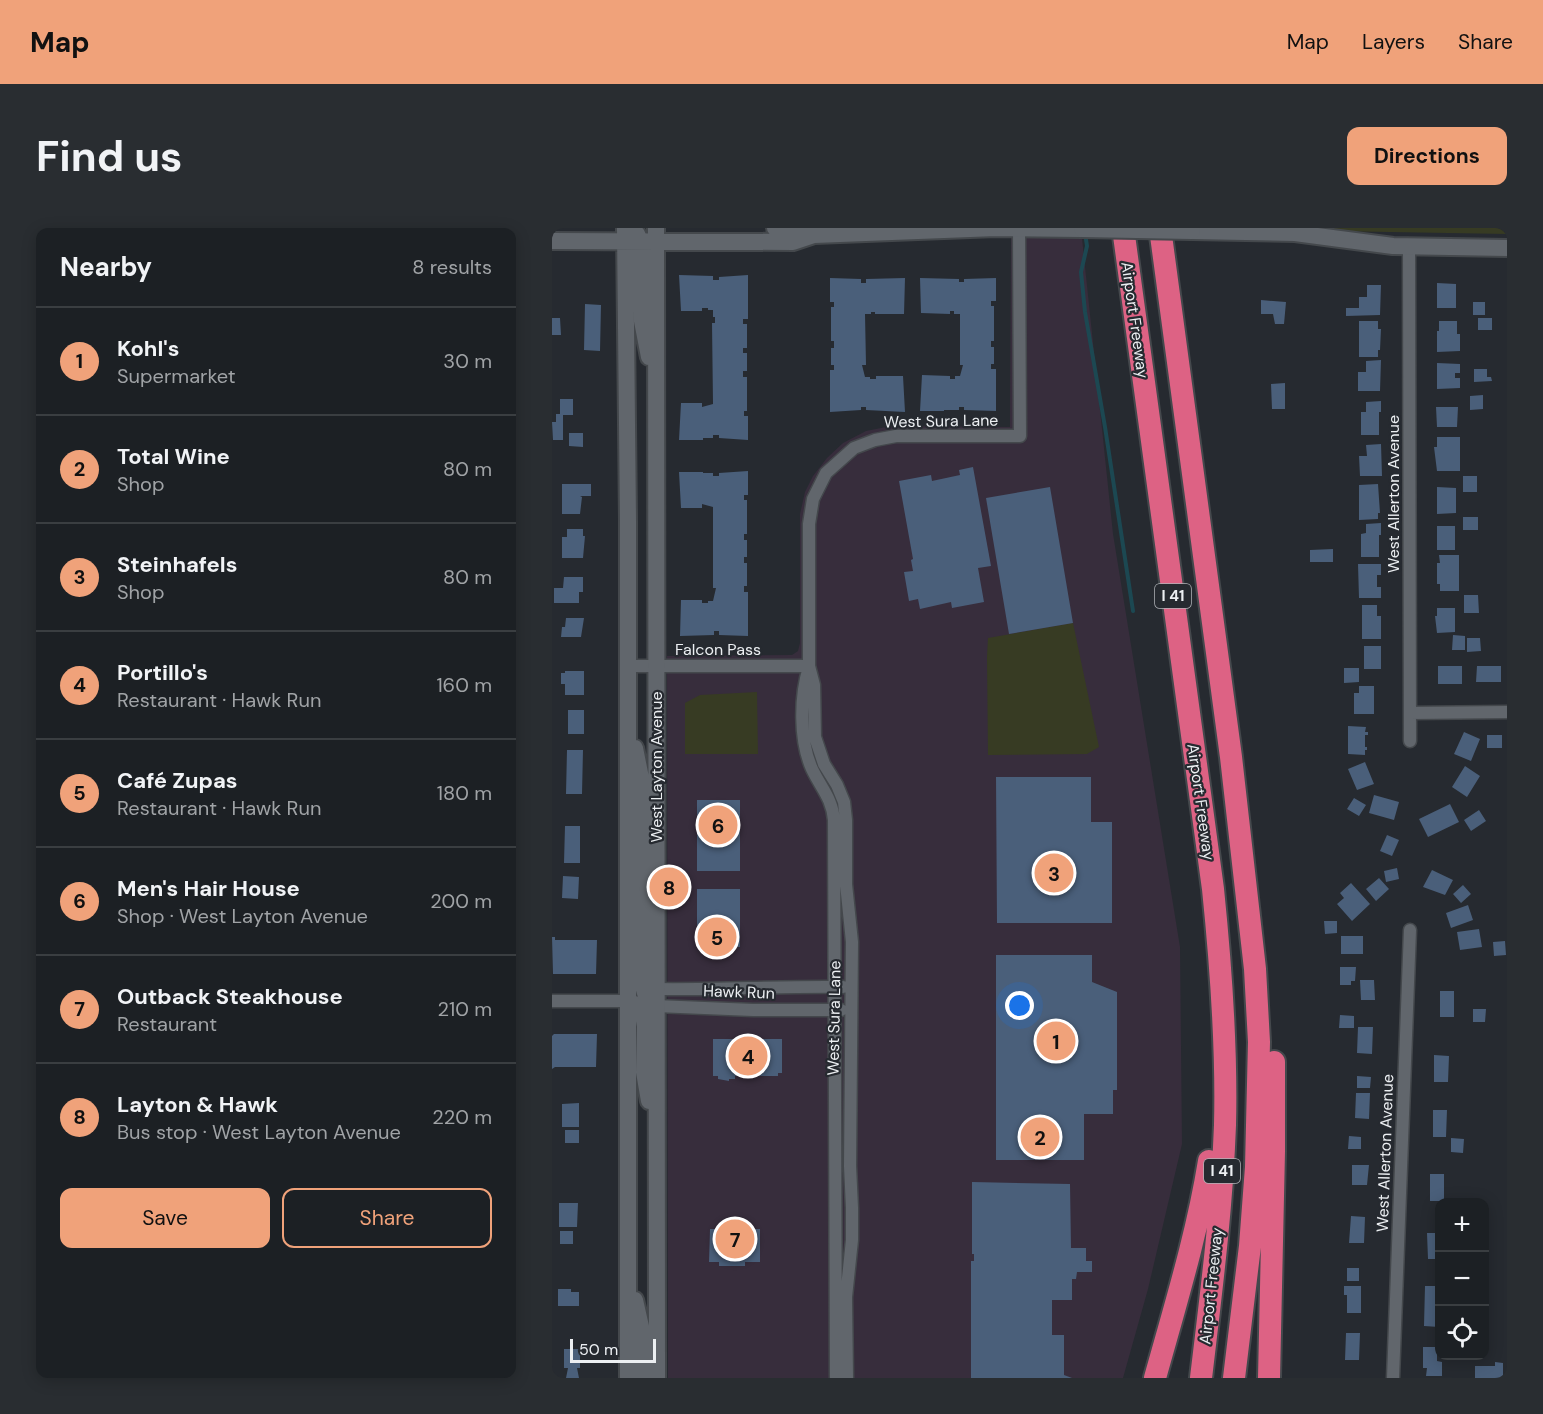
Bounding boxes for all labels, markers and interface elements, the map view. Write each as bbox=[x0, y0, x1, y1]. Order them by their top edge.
text: Map bbox=[30, 24, 90, 61]
text: Map bbox=[1287, 28, 1329, 56]
text: Layers bbox=[1362, 28, 1425, 56]
text: Share bbox=[1458, 28, 1513, 56]
button: Directions bbox=[1347, 127, 1507, 185]
text: Find us bbox=[36, 129, 182, 184]
text: Nearby bbox=[60, 250, 152, 284]
text: 8 results bbox=[412, 254, 492, 280]
street label: Airport Freeway bbox=[1116, 260, 1154, 380]
text: Kohl's bbox=[117, 334, 179, 363]
text: 1 bbox=[76, 348, 83, 374]
text: 30 m bbox=[443, 348, 492, 374]
text: Supermarket bbox=[117, 363, 236, 389]
street label: West Sura Lane bbox=[883, 410, 999, 432]
street label: West Allerton Avenue bbox=[1383, 415, 1404, 573]
text: Total Wine bbox=[117, 442, 230, 471]
text: 2 bbox=[74, 456, 85, 482]
text: 80 m bbox=[443, 456, 492, 482]
text: Shop bbox=[117, 471, 164, 497]
text: Steinhafels bbox=[117, 550, 237, 579]
text: 3 bbox=[73, 564, 86, 590]
text: 80 m bbox=[443, 564, 492, 590]
text: Shop bbox=[117, 579, 164, 605]
road number: I 41 bbox=[1155, 584, 1191, 608]
street label: Falcon Pass bbox=[675, 639, 761, 660]
text: Portillo's bbox=[117, 658, 208, 687]
text: 4 bbox=[73, 672, 86, 698]
text: 160 m bbox=[436, 672, 492, 698]
text: Restaurant · Hawk Run bbox=[117, 687, 321, 713]
street label: West Layton Avenue bbox=[646, 691, 667, 843]
street label: Airport Freeway bbox=[1182, 742, 1220, 862]
text: Café Zupas bbox=[117, 766, 238, 795]
text: 5 bbox=[73, 780, 86, 806]
text: 180 m bbox=[437, 780, 492, 806]
text: Restaurant · Hawk Run bbox=[117, 795, 321, 821]
pin: 6 bbox=[698, 802, 738, 848]
pin: 3 bbox=[1034, 850, 1074, 896]
pin: 8 bbox=[650, 864, 688, 910]
text: Men's Hair House bbox=[117, 874, 300, 903]
text: 6 bbox=[73, 888, 86, 914]
text: 200 m bbox=[430, 888, 492, 914]
text: Shop · West Layton Avenue bbox=[117, 903, 368, 929]
pin: 5 bbox=[698, 914, 736, 960]
street label: West Sura Lane bbox=[823, 960, 845, 1076]
street label: Hawk Run bbox=[703, 980, 775, 1004]
text: Outback Steakhouse bbox=[117, 982, 343, 1011]
your location bbox=[1005, 991, 1034, 1020]
text: 7 bbox=[74, 996, 85, 1022]
text: 210 m bbox=[437, 996, 492, 1022]
text: Restaurant bbox=[117, 1011, 217, 1037]
pin: 1 bbox=[1036, 1018, 1076, 1064]
pin: 4 bbox=[728, 1034, 768, 1078]
street label: West Allerton Avenue bbox=[1372, 1074, 1398, 1232]
text: Layton & Hawk bbox=[117, 1090, 278, 1119]
text: 8 bbox=[73, 1104, 86, 1130]
text: 220 m bbox=[432, 1104, 492, 1130]
pin: 2 bbox=[1020, 1114, 1060, 1160]
text: Bus stop · West Layton Avenue bbox=[117, 1119, 401, 1145]
road number: I 41 bbox=[1204, 1159, 1240, 1183]
button: Save bbox=[60, 1188, 270, 1248]
button: Share bbox=[282, 1188, 492, 1248]
map controls bbox=[1435, 1198, 1489, 1360]
button: + bbox=[1435, 1198, 1489, 1252]
pin: 7 bbox=[716, 1216, 754, 1262]
street label: Airport Freeway bbox=[1194, 1226, 1228, 1346]
button: − bbox=[1435, 1252, 1489, 1306]
button: locate bbox=[1435, 1306, 1489, 1360]
scale bar bbox=[570, 1336, 656, 1364]
text: 50 m bbox=[579, 1339, 618, 1360]

